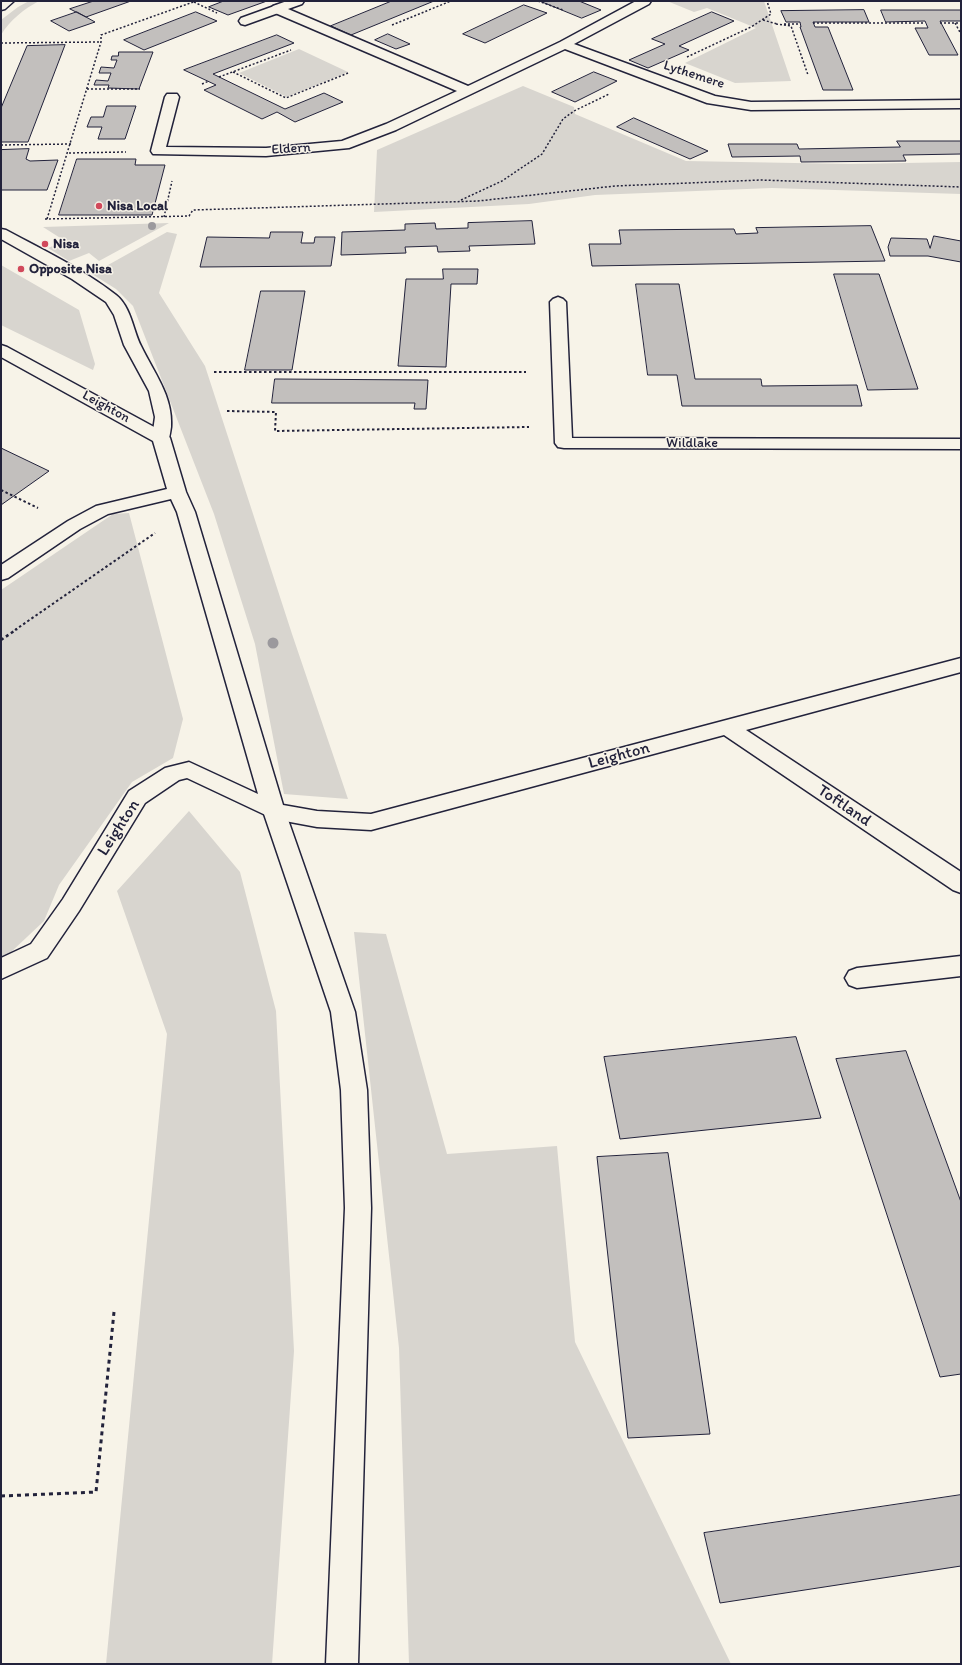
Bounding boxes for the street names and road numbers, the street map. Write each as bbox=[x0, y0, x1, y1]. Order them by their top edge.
street label: Lythemere bbox=[661, 57, 727, 93]
street label: Eldern bbox=[271, 139, 311, 159]
street label: Leighton bbox=[79, 387, 133, 427]
street label: Wildlake bbox=[666, 435, 718, 451]
street label: Leighton bbox=[586, 738, 652, 774]
street label: Toftland bbox=[813, 781, 875, 831]
street label: Leighton bbox=[93, 796, 145, 860]

